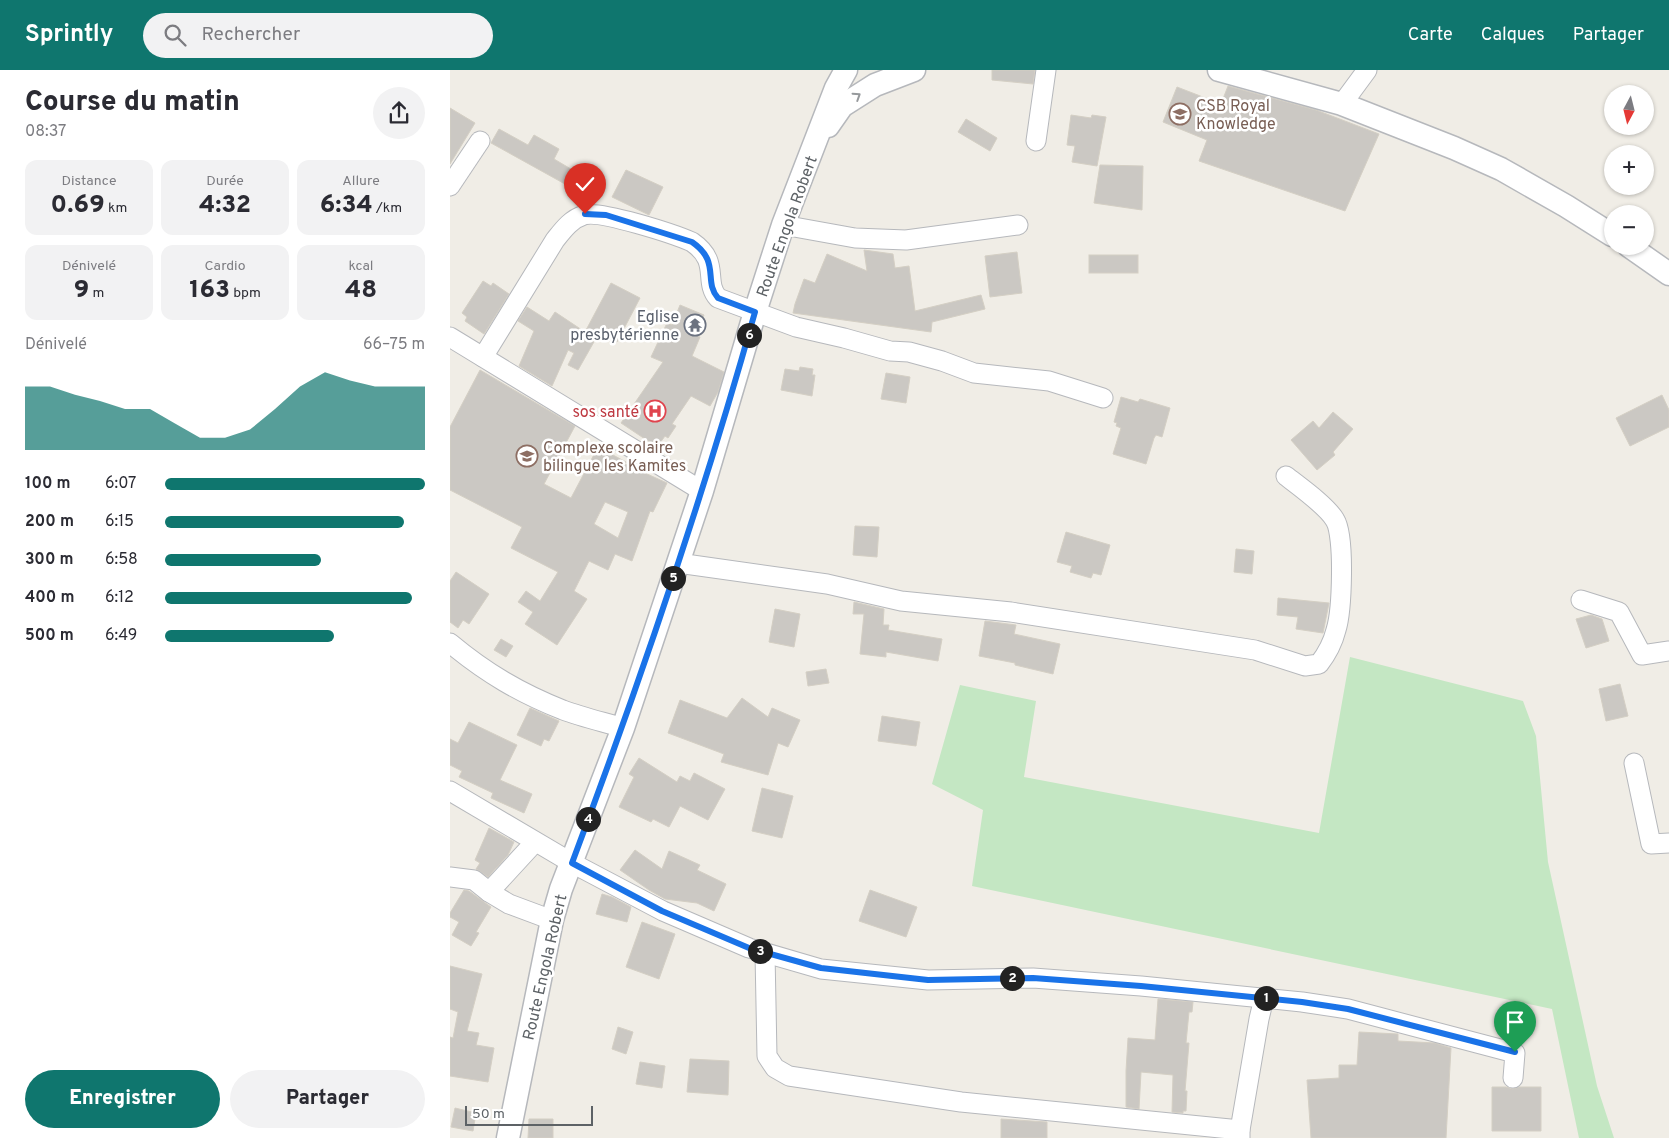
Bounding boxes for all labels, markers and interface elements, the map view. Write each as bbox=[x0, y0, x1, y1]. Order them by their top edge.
search box bbox=[143, 13, 493, 58]
text: Sprintly bbox=[25, 20, 113, 50]
icon: search bbox=[161, 21, 189, 49]
text: Rechercher bbox=[201, 23, 300, 47]
text: Carte bbox=[1408, 24, 1453, 47]
text: Calques bbox=[1481, 24, 1545, 47]
text: Partager bbox=[1573, 24, 1644, 47]
text: Course du matin bbox=[25, 85, 240, 121]
north arrow bbox=[1604, 85, 1654, 135]
map controls bbox=[1604, 85, 1654, 255]
button: share bbox=[373, 87, 425, 139]
one-way arrow bbox=[852, 93, 861, 103]
place label: CSB Royal Knowledge bbox=[1196, 97, 1276, 135]
school or university icon: CSB Royal Knowledge bbox=[1168, 102, 1192, 126]
text: 08:37 bbox=[25, 122, 66, 142]
button: + bbox=[1604, 145, 1654, 195]
street label: Route Engola Robert bbox=[753, 153, 823, 300]
pin bbox=[564, 163, 606, 214]
icon: check bbox=[571, 170, 599, 198]
text: Distance bbox=[62, 173, 116, 190]
text: Durée bbox=[206, 173, 244, 190]
text: Allure bbox=[342, 173, 380, 190]
text: 0.69 bbox=[51, 190, 105, 222]
text: 4:32 bbox=[199, 190, 251, 222]
text: 6:34 bbox=[320, 190, 373, 222]
text: km bbox=[105, 200, 127, 217]
text: /km bbox=[373, 200, 402, 217]
button: − bbox=[1604, 205, 1654, 255]
text: Dénivelé bbox=[62, 258, 116, 275]
text: Cardio bbox=[205, 258, 245, 275]
text: kcal bbox=[349, 258, 373, 275]
text: 9 bbox=[74, 275, 89, 307]
text: 163 bbox=[189, 275, 230, 307]
text: 48 bbox=[345, 275, 377, 307]
text: m bbox=[89, 285, 104, 302]
text: bpm bbox=[230, 285, 261, 302]
place label: Eglise presbytérienne bbox=[570, 308, 679, 346]
temple icon: Eglise presbytérienne bbox=[683, 313, 707, 337]
pin: 6 bbox=[736, 322, 762, 348]
text: 6 bbox=[745, 327, 754, 344]
text: Dénivelé bbox=[25, 335, 87, 355]
text: 66–75 m bbox=[363, 335, 425, 355]
hospital icon: sos santé bbox=[643, 399, 667, 423]
place label: sos santé bbox=[572, 403, 639, 423]
place label: Complexe scolaire bilingue les Kamites bbox=[543, 439, 686, 477]
school or university icon: Complexe scolaire bilingue les Kamites bbox=[515, 444, 539, 468]
text: 100 m bbox=[25, 474, 71, 494]
text: 6:07 bbox=[105, 474, 136, 494]
text: 200 m bbox=[25, 512, 74, 532]
text: 6:15 bbox=[105, 512, 134, 532]
text: 300 m bbox=[25, 550, 73, 570]
text: 6:58 bbox=[105, 550, 138, 570]
pin: 5 bbox=[660, 566, 686, 590]
text: 5 bbox=[669, 570, 678, 587]
text: 400 m bbox=[25, 588, 74, 608]
text: 6:12 bbox=[105, 588, 134, 608]
text: 500 m bbox=[25, 626, 74, 646]
text: 6:49 bbox=[105, 626, 137, 646]
pin: 4 bbox=[576, 806, 600, 832]
text: 4 bbox=[584, 811, 593, 828]
street label: Route Engola Robert bbox=[519, 893, 572, 1042]
pin: 3 bbox=[748, 938, 772, 964]
text: 3 bbox=[756, 943, 765, 960]
pin: 2 bbox=[1000, 966, 1024, 990]
text: 2 bbox=[1008, 970, 1017, 987]
pin: 1 bbox=[1254, 986, 1278, 1010]
text: 1 bbox=[1264, 990, 1269, 1007]
pin bbox=[1494, 1001, 1536, 1052]
icon: arrive bbox=[1501, 1008, 1529, 1036]
button: Enregistrer bbox=[25, 1070, 220, 1128]
button: Partager bbox=[230, 1070, 425, 1128]
scale bar bbox=[465, 1103, 592, 1126]
text: 50 m bbox=[472, 1106, 505, 1123]

